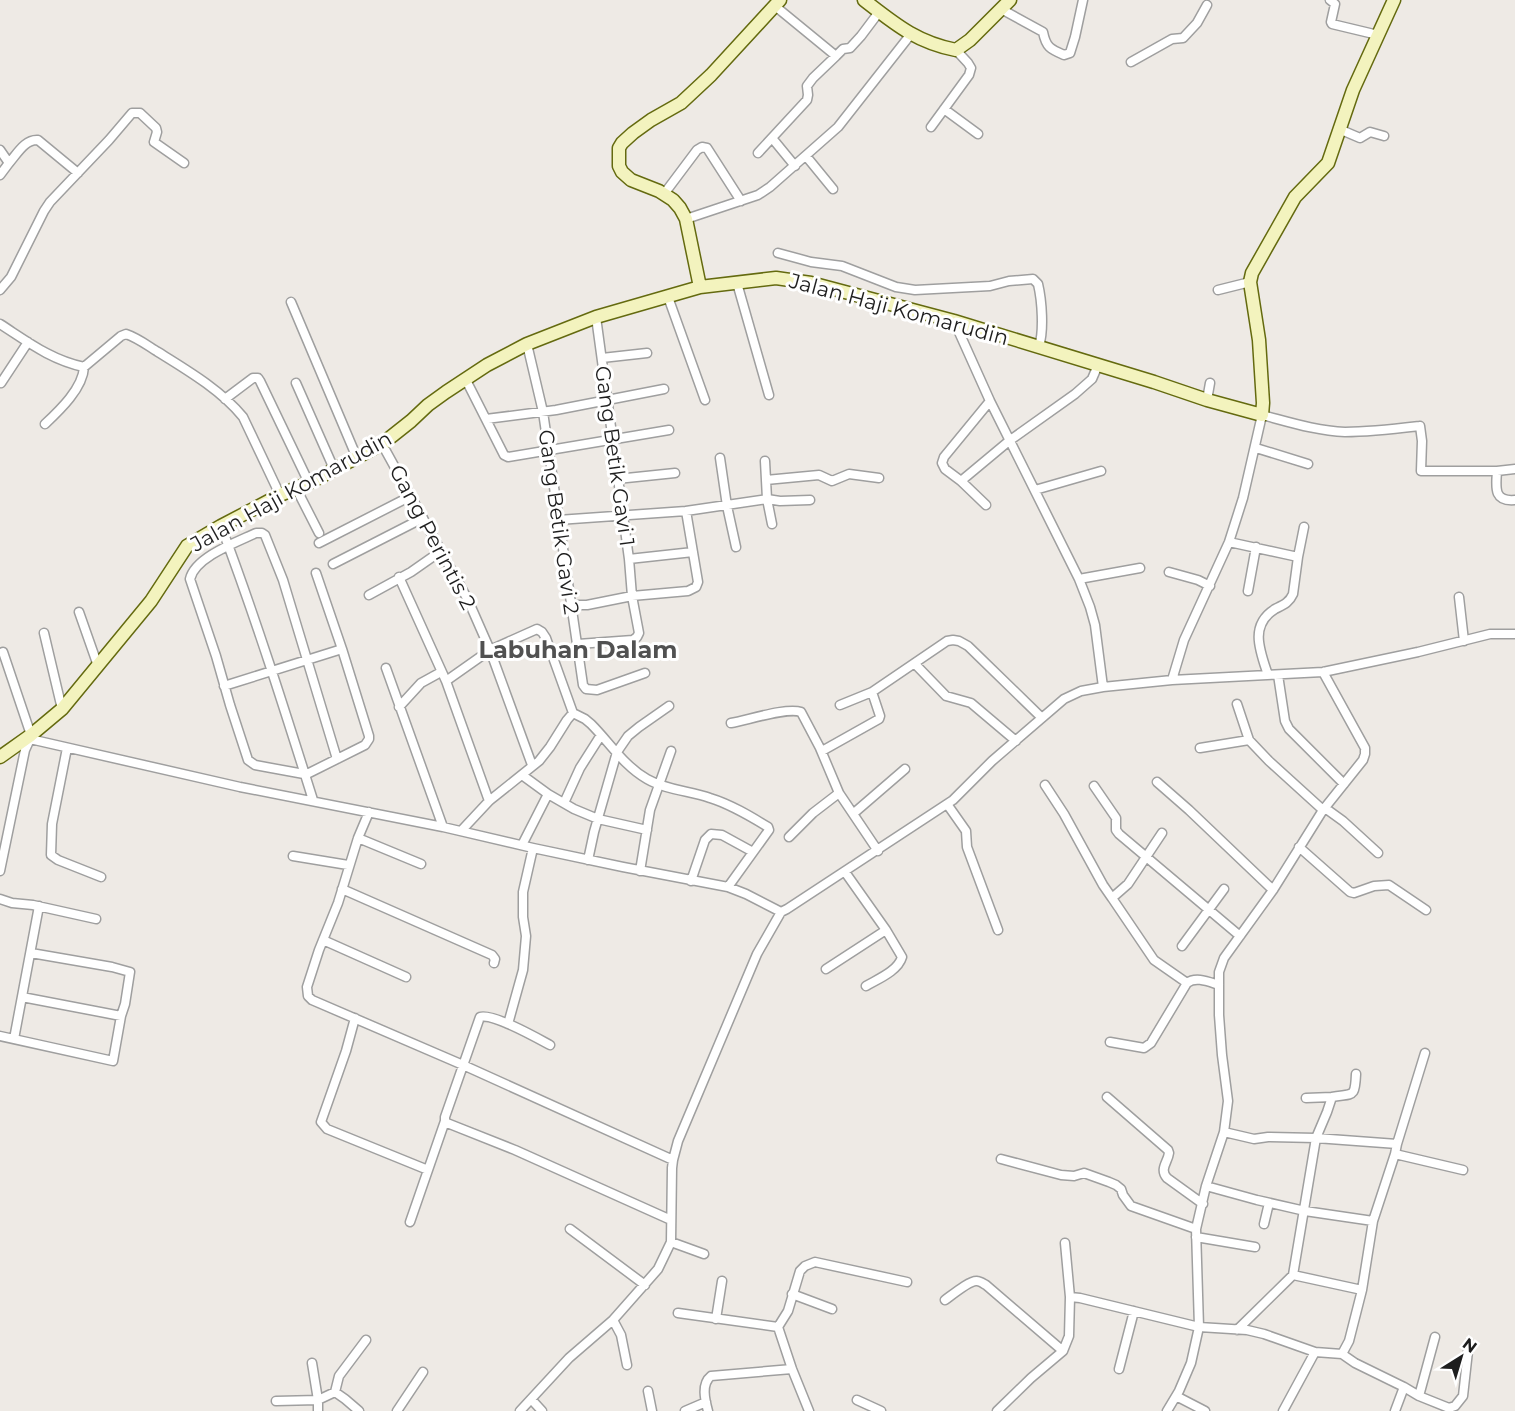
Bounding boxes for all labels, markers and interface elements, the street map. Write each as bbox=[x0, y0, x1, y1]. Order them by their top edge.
street label: Jalan Haji Komarudin bbox=[786, 267, 1011, 350]
street label: Gang Betik Gavi 1 bbox=[590, 364, 640, 548]
street label: Jalan Haji Komarudin bbox=[185, 425, 396, 557]
street label: Gang Betik Gavi 2 bbox=[534, 428, 584, 616]
street label: Gang Perintis 2 bbox=[384, 460, 482, 614]
district label: Labuhan Dalam bbox=[478, 635, 678, 664]
north arrow bbox=[1431, 1327, 1491, 1387]
text: N bbox=[1459, 1334, 1481, 1357]

